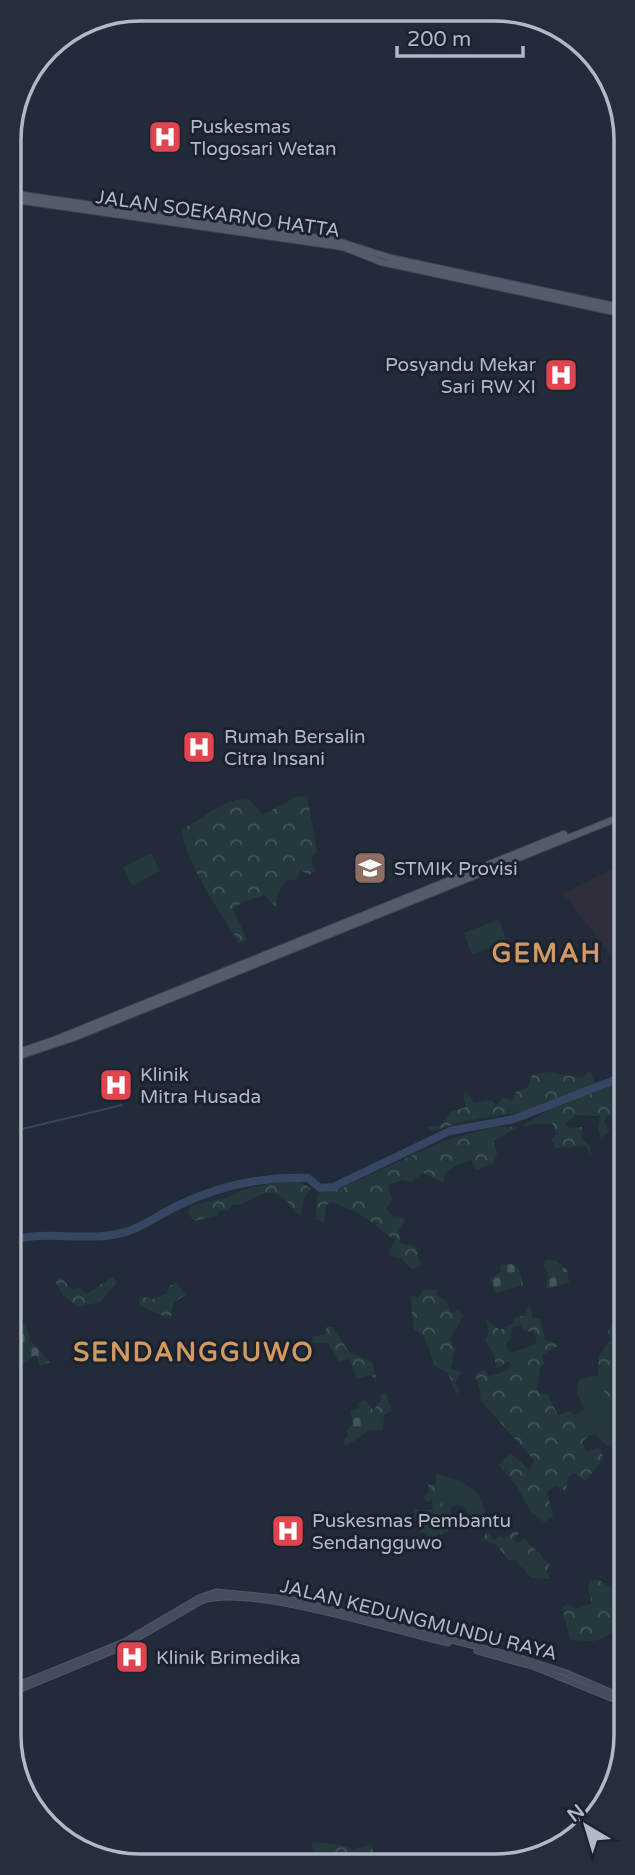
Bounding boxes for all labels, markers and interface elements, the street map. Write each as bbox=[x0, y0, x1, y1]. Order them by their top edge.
scale bar bbox=[397, 14, 523, 58]
text: 200 m bbox=[407, 27, 471, 52]
place label: Puskesmas Tlogosari Wetan bbox=[190, 116, 337, 160]
hospital icon: Puskesmas Tlogosari Wetan bbox=[146, 118, 184, 156]
street label: JALAN SOEKARNO HATTA bbox=[94, 186, 341, 242]
place label: Posyandu Mekar Sari RW XI bbox=[385, 354, 537, 398]
hospital icon: Posyandu Mekar Sari RW XI bbox=[542, 356, 580, 394]
place label: Rumah Bersalin Citra Insani bbox=[224, 726, 366, 770]
hospital icon: Rumah Bersalin Citra Insani bbox=[180, 728, 218, 766]
school or university icon: STMIK Provisi bbox=[351, 849, 389, 887]
place label: STMIK Provisi bbox=[394, 858, 518, 880]
district label: GEMAH bbox=[492, 938, 602, 969]
place label: Klinik Mitra Husada bbox=[140, 1064, 261, 1108]
hospital icon: Klinik Mitra Husada bbox=[97, 1066, 135, 1104]
district label: SENDANGGUWO bbox=[73, 1337, 315, 1368]
place label: Puskesmas Pembantu Sendangguwo bbox=[312, 1510, 511, 1554]
hospital icon: Puskesmas Pembantu Sendangguwo bbox=[269, 1512, 307, 1550]
street label: JALAN KEDUNGMUNDU RAYA bbox=[278, 1575, 559, 1665]
hospital icon: Klinik Brimedika bbox=[113, 1638, 151, 1676]
place label: Klinik Brimedika bbox=[156, 1647, 301, 1669]
north arrow bbox=[551, 1791, 621, 1861]
text: N bbox=[563, 1800, 589, 1827]

